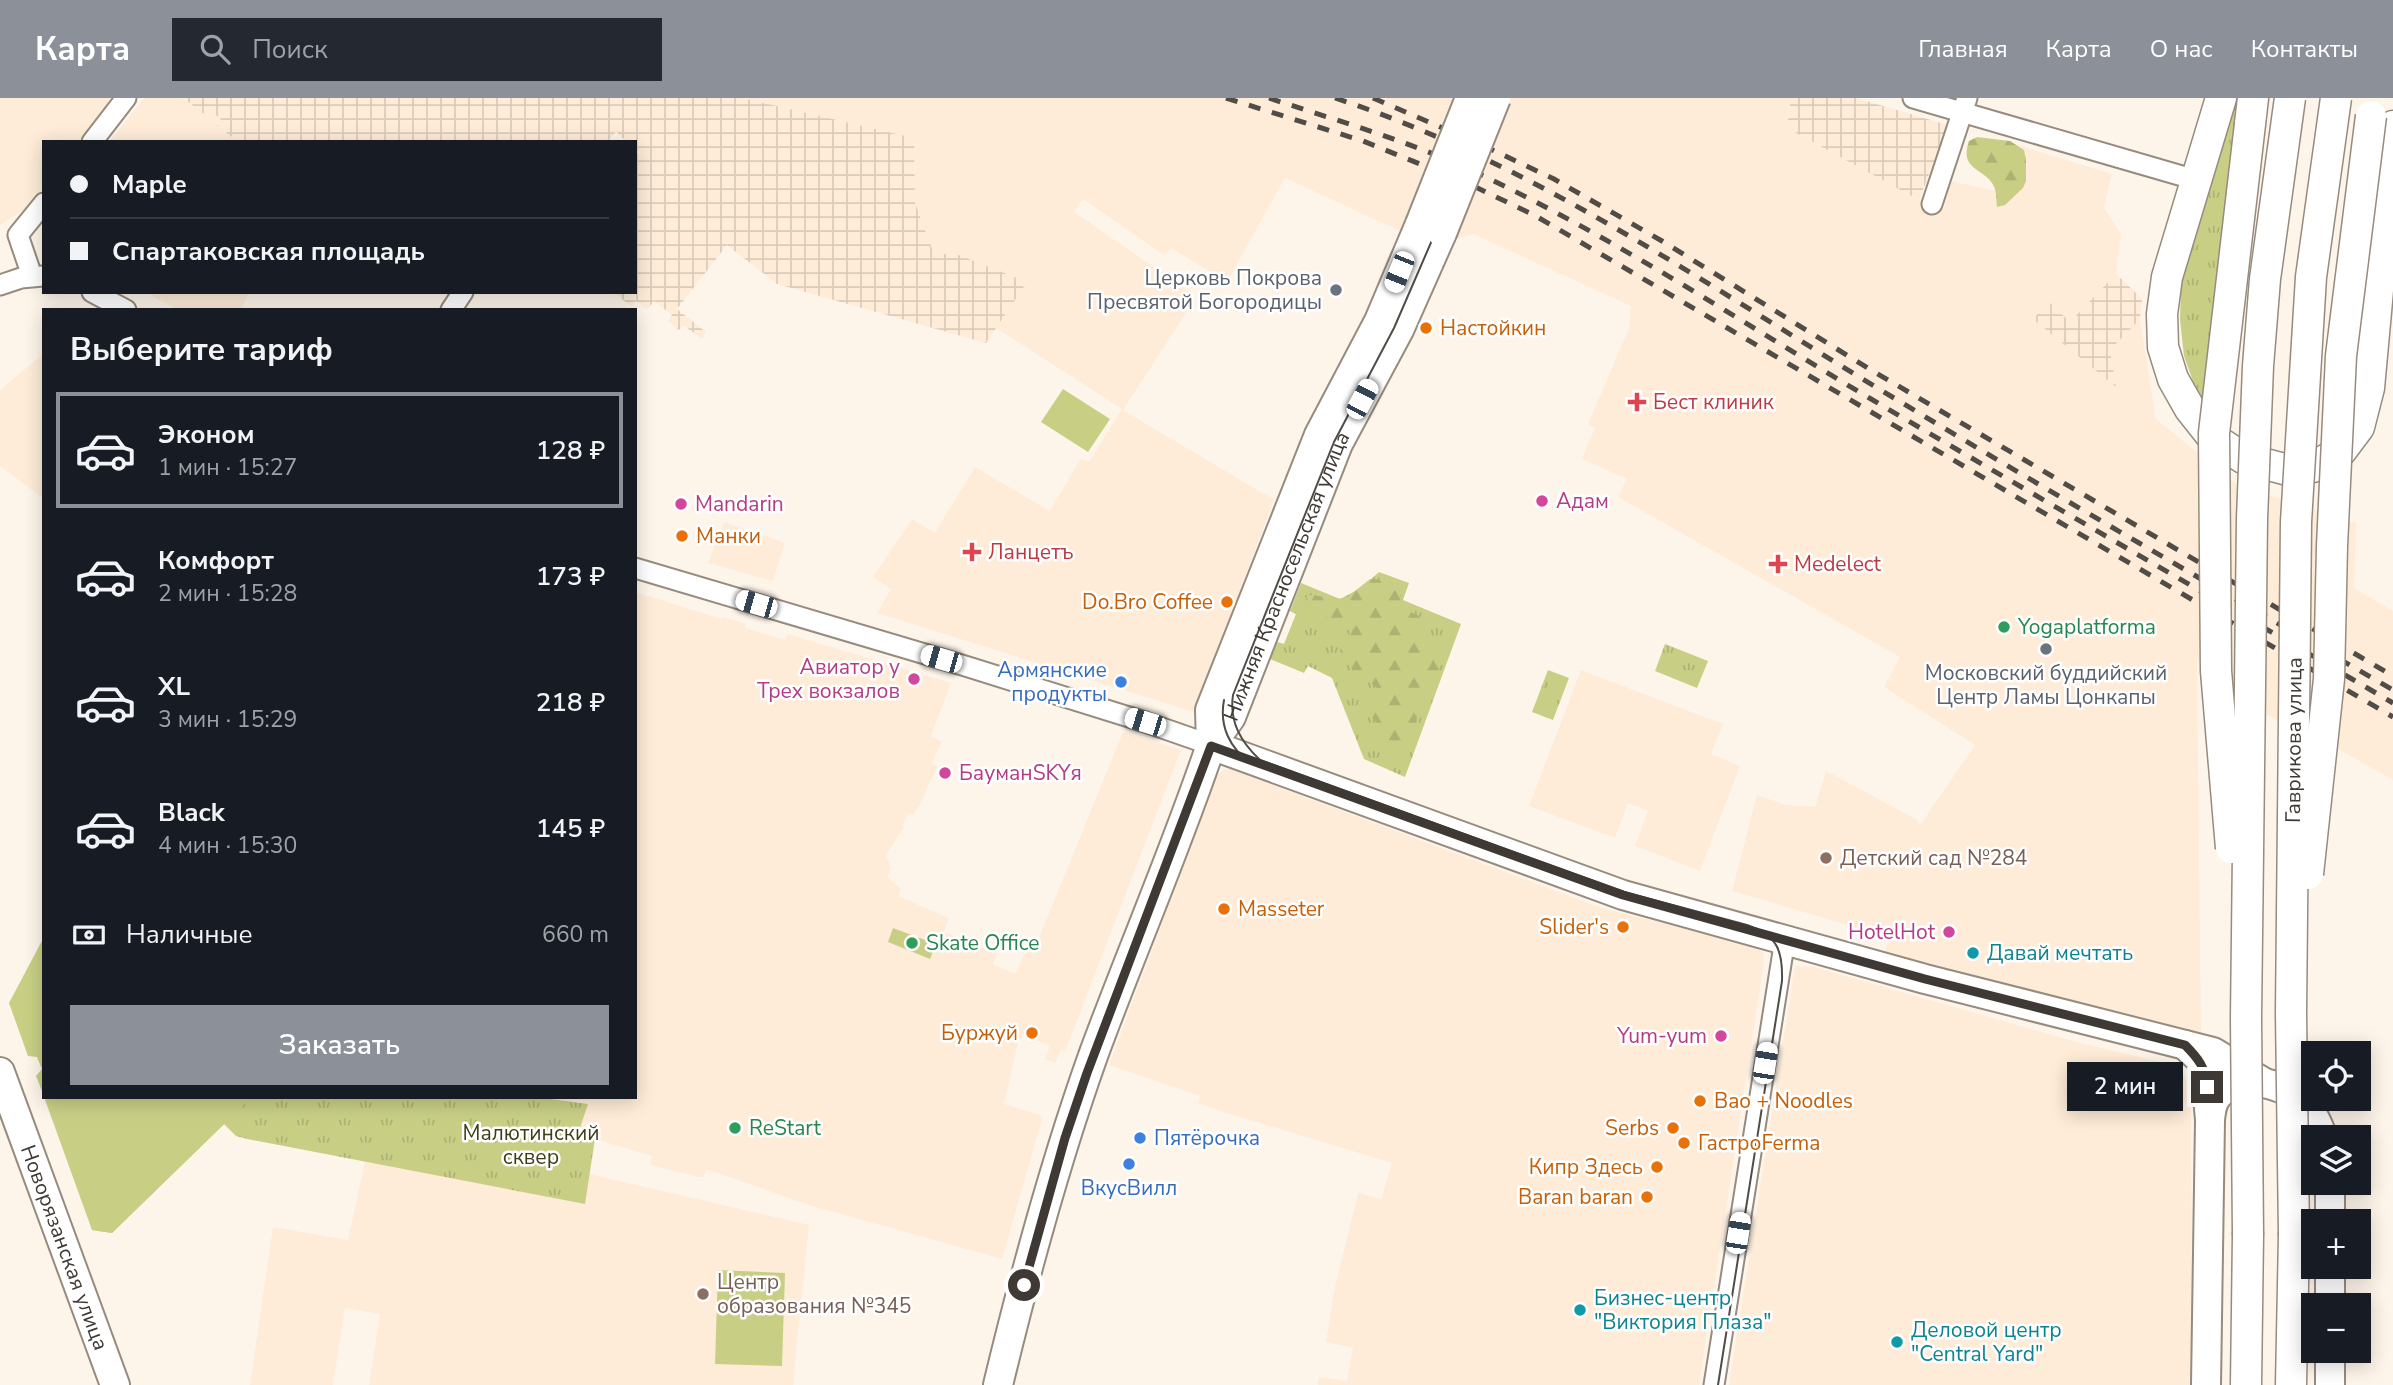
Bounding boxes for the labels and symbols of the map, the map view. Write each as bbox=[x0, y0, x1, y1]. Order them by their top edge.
car bbox=[1382, 249, 1417, 295]
place label: Церковь Покрова Пресвятой Богородицы bbox=[1087, 264, 1322, 316]
marker: Церковь Покрова Пресвятой Богородицы bbox=[1328, 282, 1344, 298]
place label: Настойкин bbox=[1440, 314, 1546, 342]
marker: Настойкин bbox=[1418, 320, 1434, 336]
car bbox=[1343, 376, 1382, 422]
place label: Бест клиник bbox=[1653, 388, 1775, 416]
marker: Бест клиник bbox=[1627, 392, 1647, 412]
street label: Нижняя Красносельская улица bbox=[1217, 426, 1356, 725]
place label: Адам bbox=[1556, 487, 1609, 515]
place label: Mandarin bbox=[695, 490, 784, 518]
marker: Адам bbox=[1534, 493, 1550, 509]
marker: Mandarin bbox=[673, 496, 689, 512]
place label: Манки bbox=[696, 522, 761, 550]
marker: Манки bbox=[674, 528, 690, 544]
place label: Ланцетъ bbox=[988, 538, 1074, 566]
marker: Ланцетъ bbox=[962, 542, 982, 562]
place label: Medelect bbox=[1794, 550, 1882, 578]
marker: Medelect bbox=[1768, 554, 1788, 574]
car bbox=[733, 588, 780, 620]
place label: Do.Bro Coffee bbox=[1082, 588, 1213, 616]
marker: Do.Bro Coffee bbox=[1219, 594, 1235, 610]
place label: Yogaplatforma bbox=[2017, 613, 2156, 641]
marker: Yogaplatforma bbox=[1996, 619, 2012, 635]
marker: Московский буддийский Центр Ламы Цонкапы bbox=[2038, 641, 2054, 657]
car bbox=[918, 643, 965, 675]
place label: Авиатор у Трех вокзалов bbox=[757, 653, 900, 705]
place label: Армянские продукты bbox=[997, 656, 1107, 708]
street label: Гаврикова улица bbox=[2279, 657, 2309, 823]
place label: Московский буддийский Центр Ламы Цонкапы bbox=[1925, 659, 2167, 711]
marker: Авиатор у Трех вокзалов bbox=[906, 671, 922, 687]
marker: Армянские продукты bbox=[1113, 674, 1129, 690]
car bbox=[1122, 706, 1169, 738]
place label: БауманSKYя bbox=[959, 759, 1082, 787]
marker: БауманSKYя bbox=[937, 765, 953, 781]
place label: Детский сад №284 bbox=[1840, 844, 2027, 872]
marker: Детский сад №284 bbox=[1818, 850, 1834, 866]
place label: Masseter bbox=[1238, 895, 1325, 923]
marker: Masseter bbox=[1216, 901, 1232, 917]
place label: Slider's bbox=[1539, 913, 1609, 941]
place label: HotelHot bbox=[1848, 918, 1936, 946]
marker: Slider's bbox=[1615, 919, 1631, 935]
marker: HotelHot bbox=[1941, 924, 1957, 940]
place label: Skate Office bbox=[926, 929, 1039, 957]
marker: Skate Office bbox=[904, 935, 920, 951]
place label: Давай мечтать bbox=[1987, 939, 2133, 967]
marker: Давай мечтать bbox=[1965, 945, 1981, 961]
place label: Буржуй bbox=[941, 1019, 1018, 1047]
place label: Yum-yum bbox=[1616, 1022, 1707, 1050]
marker: Буржуй bbox=[1024, 1025, 1040, 1041]
marker: Yum-yum bbox=[1713, 1028, 1729, 1044]
car bbox=[1752, 1041, 1779, 1085]
callout: 2 мин bbox=[2067, 1062, 2182, 1112]
route end bbox=[2191, 1071, 2223, 1103]
place label: Bao + Noodles bbox=[1714, 1087, 1853, 1115]
marker: Bao + Noodles bbox=[1692, 1093, 1708, 1109]
place label: ReStart bbox=[749, 1114, 821, 1142]
place label: Serbs bbox=[1605, 1114, 1659, 1142]
park label: Малютинский сквер bbox=[463, 1119, 599, 1171]
marker: ReStart bbox=[727, 1120, 743, 1136]
marker: Serbs bbox=[1665, 1120, 1681, 1136]
place label: Пятёрочка bbox=[1154, 1124, 1260, 1152]
place label: ГастроFerma bbox=[1698, 1129, 1820, 1157]
marker: Пятёрочка bbox=[1132, 1130, 1148, 1146]
marker: ГастроFerma bbox=[1676, 1135, 1692, 1151]
street label: Новорязанская улица bbox=[14, 1141, 115, 1354]
place label: Кипр Здесь bbox=[1529, 1153, 1643, 1181]
marker: ВкусВилл bbox=[1121, 1156, 1137, 1172]
marker: Кипр Здесь bbox=[1649, 1159, 1665, 1175]
place label: ВкусВилл bbox=[1081, 1174, 1177, 1202]
place label: Baran baran bbox=[1518, 1183, 1633, 1211]
marker: Baran baran bbox=[1639, 1189, 1655, 1205]
car bbox=[1725, 1211, 1752, 1255]
place label: Центр образования №345 bbox=[717, 1268, 911, 1320]
route start bbox=[1008, 1269, 1040, 1301]
place label: Бизнес-центр "Виктория Плаза" bbox=[1594, 1284, 1772, 1336]
marker: Центр образования №345 bbox=[695, 1286, 711, 1302]
marker: Бизнес-центр "Виктория Плаза" bbox=[1572, 1302, 1588, 1318]
place label: Деловой центр "Central Yard" bbox=[1911, 1316, 2062, 1368]
marker: Деловой центр "Central Yard" bbox=[1889, 1334, 1905, 1350]

